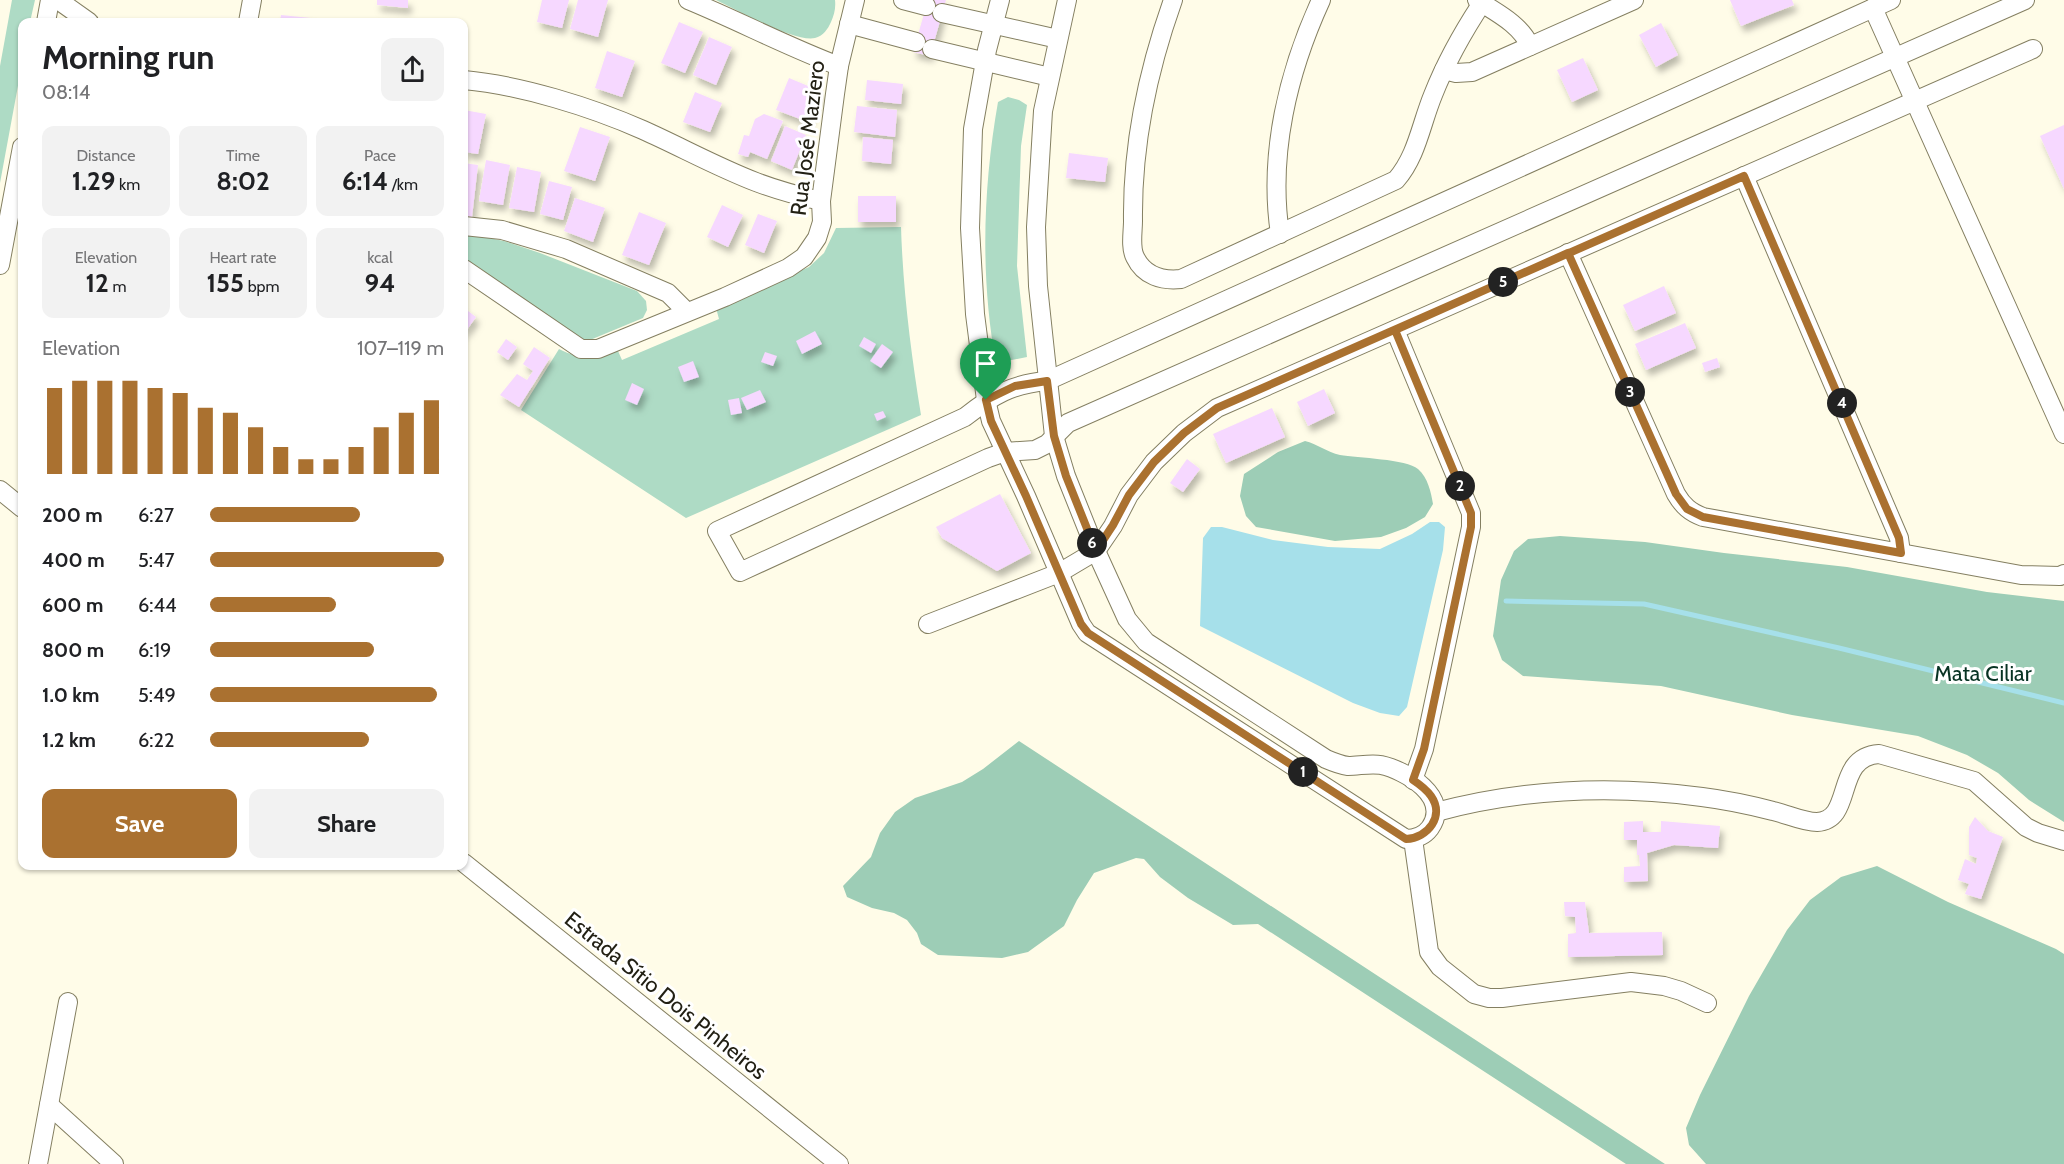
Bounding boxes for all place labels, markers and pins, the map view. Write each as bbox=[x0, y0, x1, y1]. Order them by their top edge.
pin: 5 bbox=[1488, 267, 1518, 297]
pin bbox=[960, 338, 1011, 400]
pin: 3 bbox=[1615, 377, 1645, 407]
pin: 4 bbox=[1827, 388, 1857, 418]
pin: 2 bbox=[1445, 471, 1475, 501]
pin: 6 bbox=[1077, 528, 1107, 558]
pin: 1 bbox=[1288, 757, 1318, 787]

